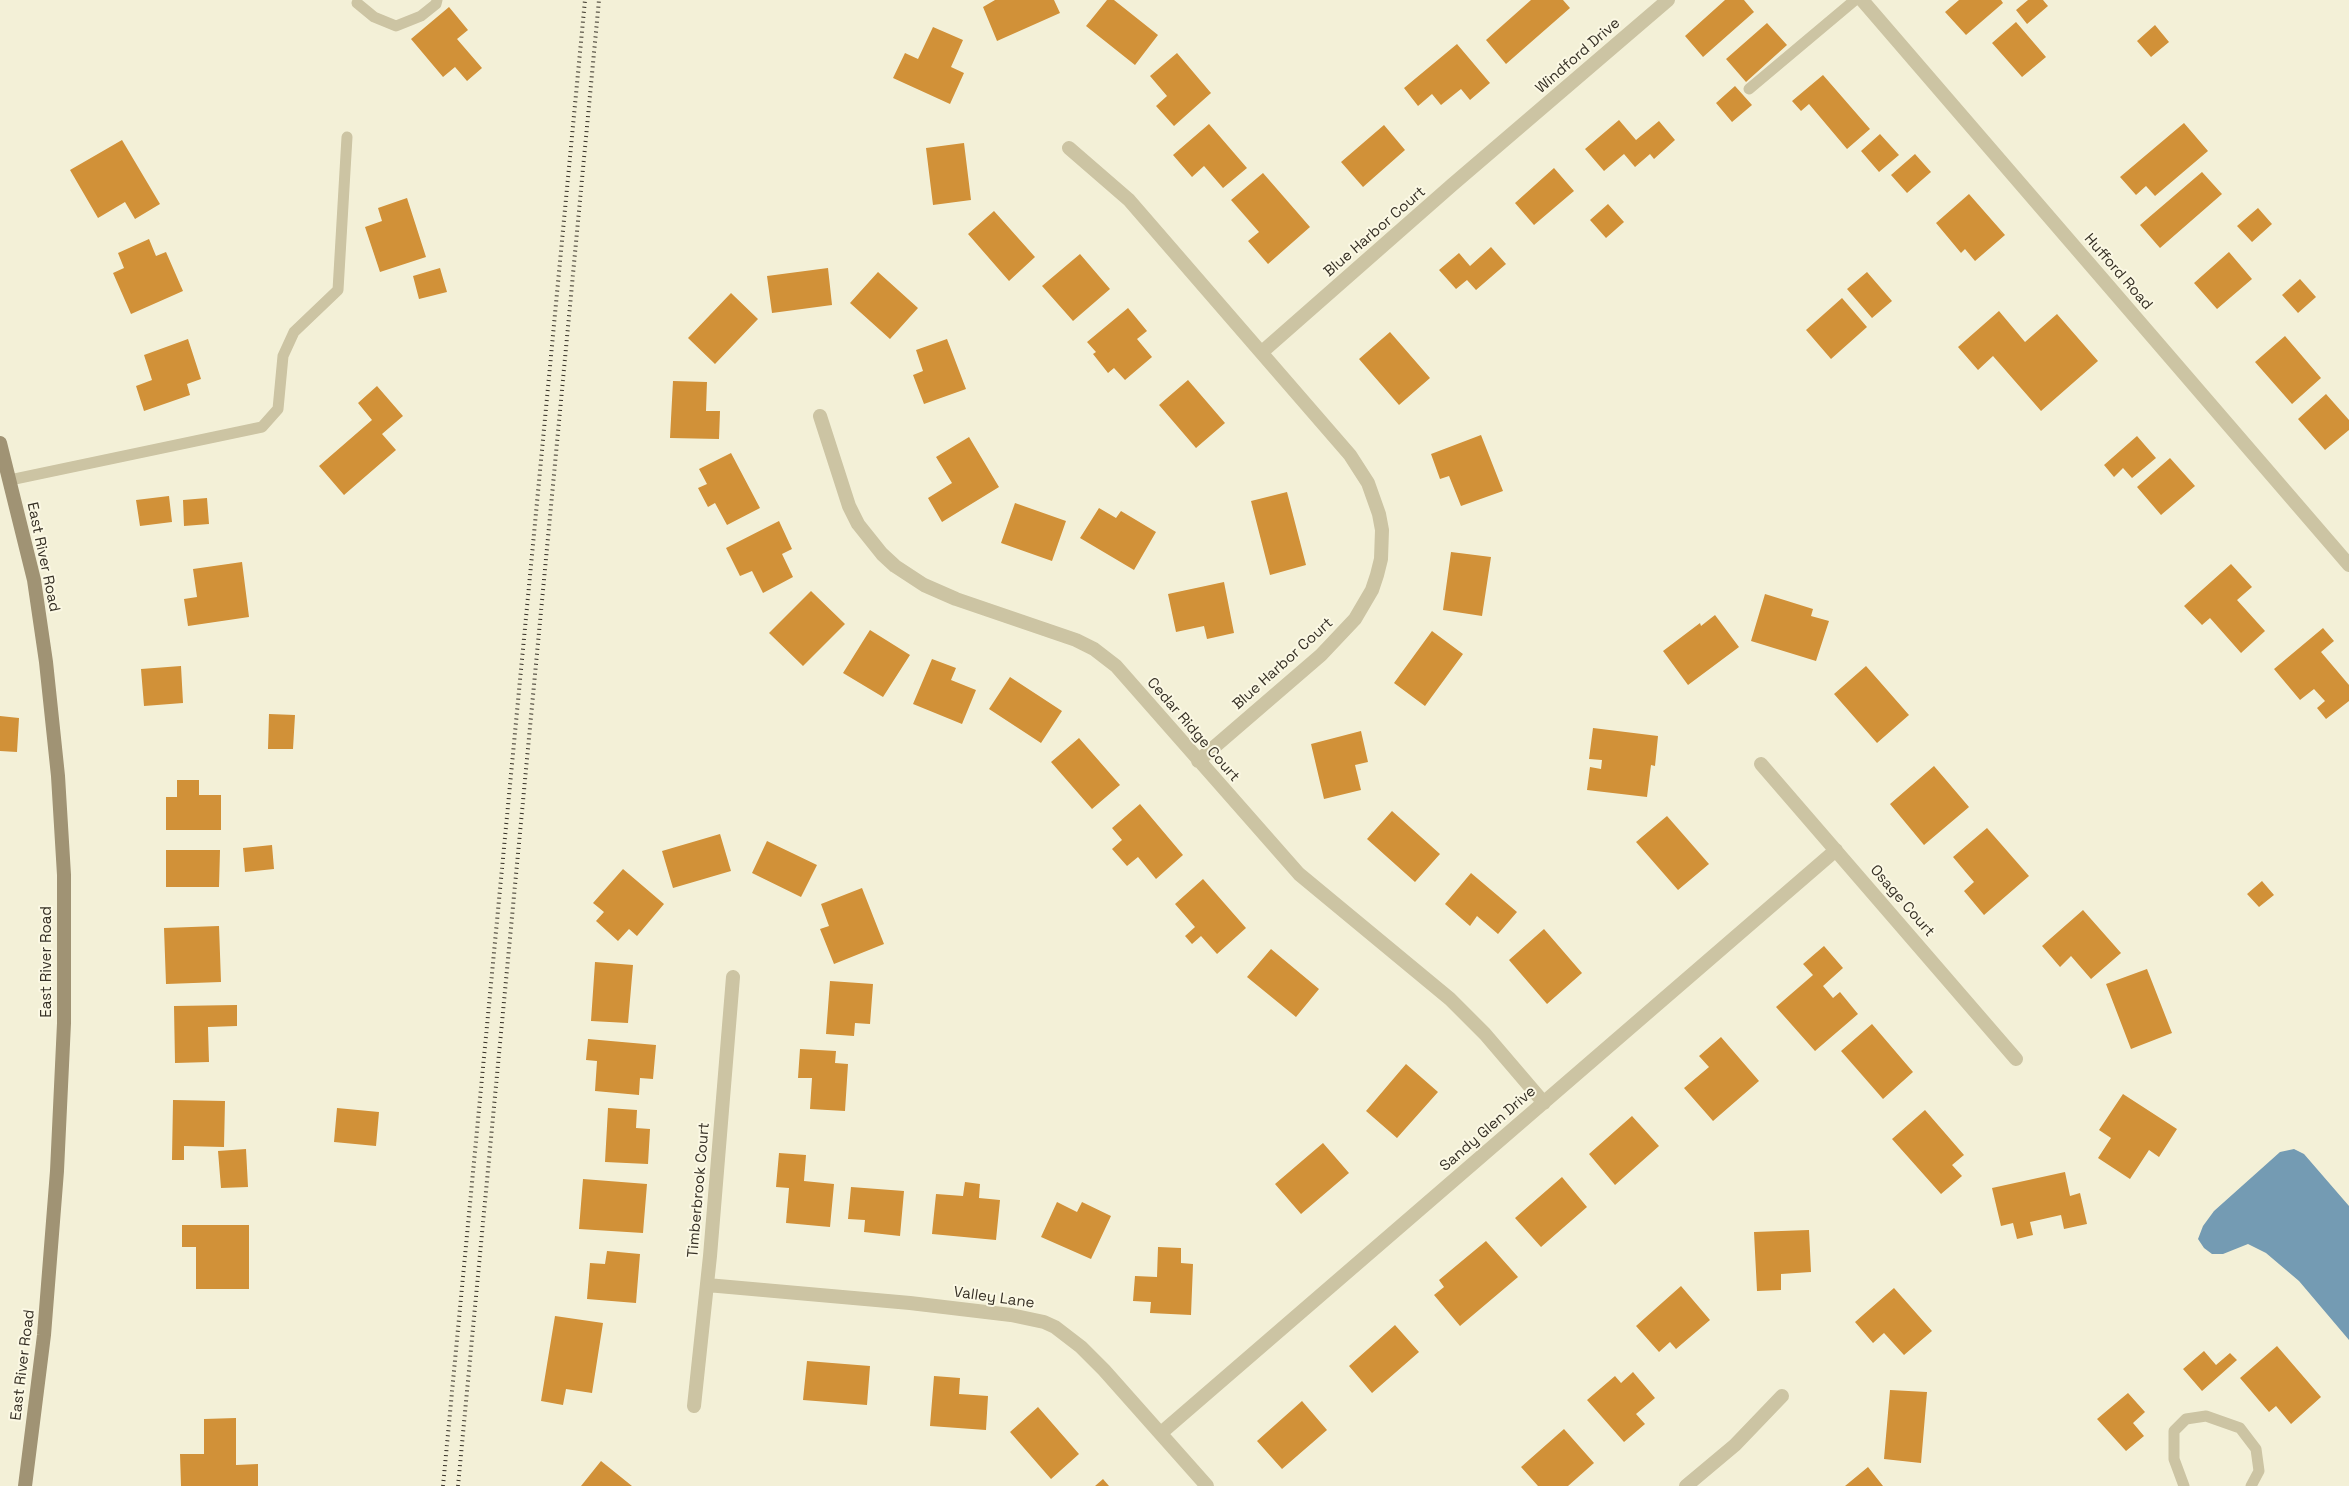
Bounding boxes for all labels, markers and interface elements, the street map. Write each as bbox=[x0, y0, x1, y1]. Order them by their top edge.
street label: Windford Drive bbox=[1532, 14, 1624, 98]
street label: Blue Harbor Court bbox=[1321, 183, 1429, 281]
street label: Hufford Road bbox=[2080, 230, 2156, 314]
street label: East River Road bbox=[23, 501, 63, 613]
street label: Blue Harbor Court bbox=[1229, 614, 1337, 714]
street label: Cedar Ridge Court bbox=[1143, 674, 1243, 786]
street label: Osage Court bbox=[1866, 861, 1938, 941]
street label: East River Road bbox=[38, 906, 56, 1018]
street label: Sandy Glen Drive bbox=[1436, 1082, 1540, 1176]
street label: Timberbrook Court bbox=[684, 1122, 714, 1258]
street label: Valley Lane bbox=[952, 1283, 1036, 1313]
street label: East River Road bbox=[7, 1309, 39, 1421]

